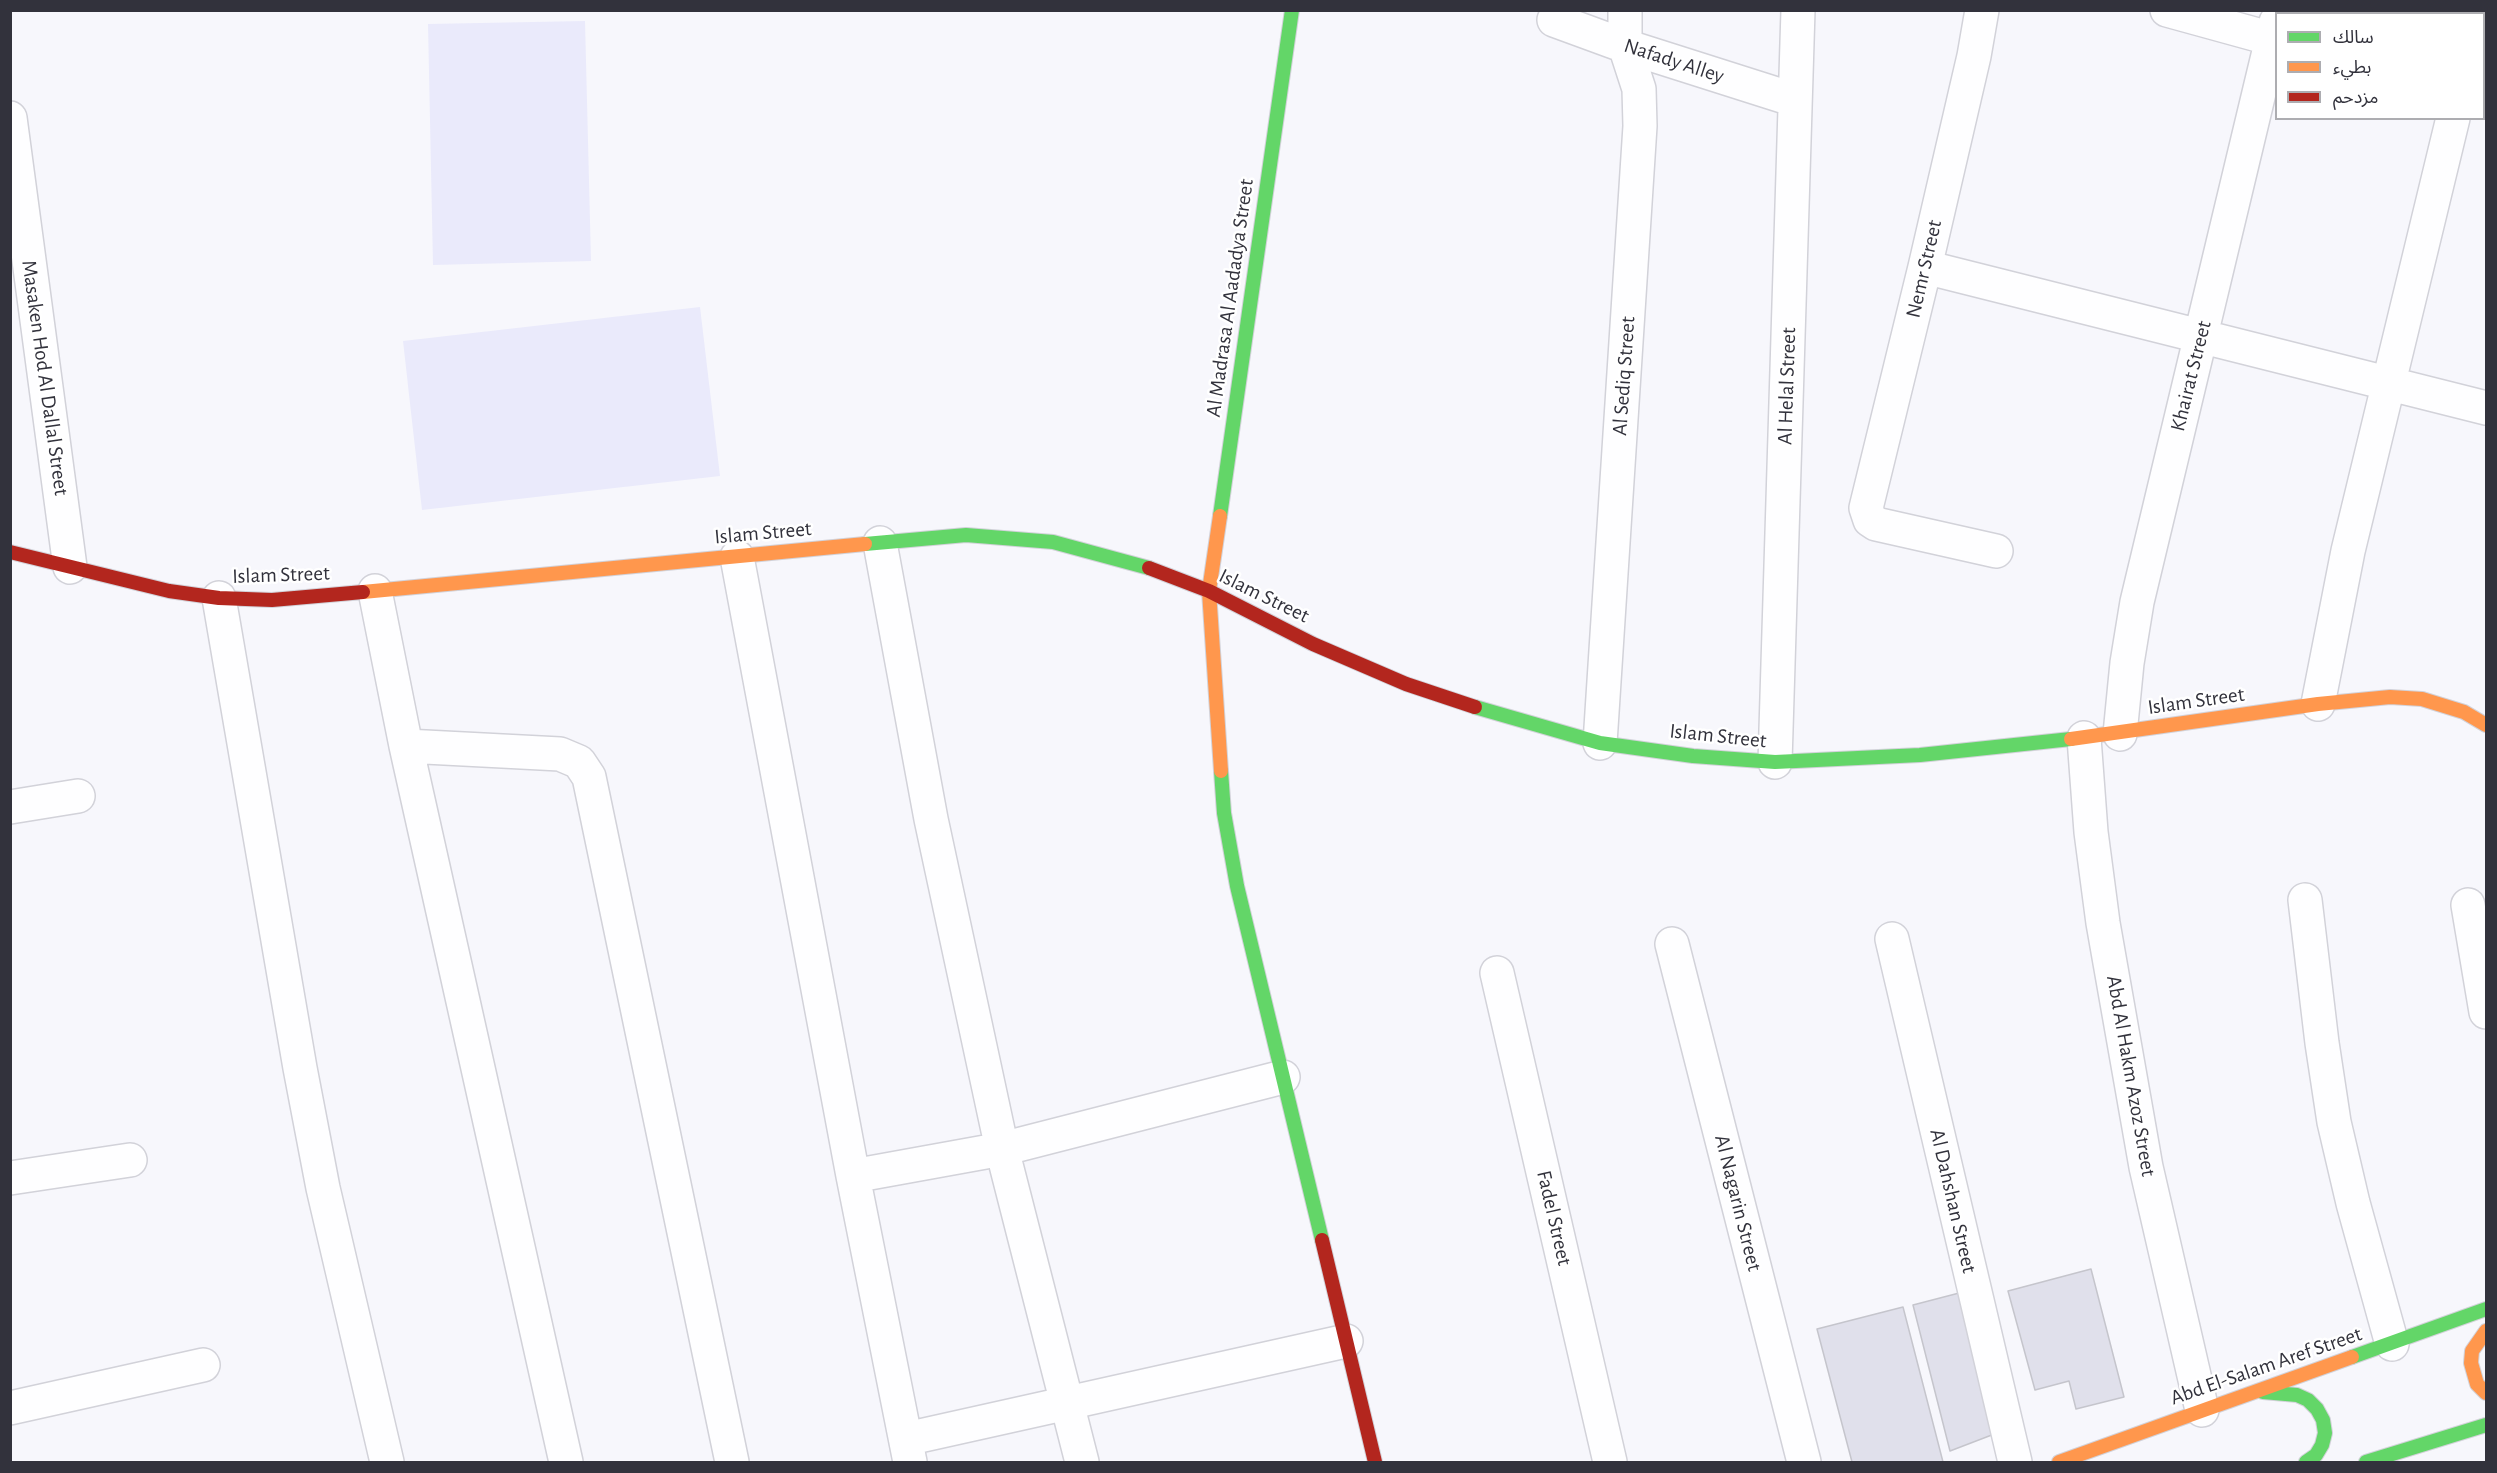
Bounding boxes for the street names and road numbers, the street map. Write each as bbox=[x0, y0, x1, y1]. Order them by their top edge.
street label: Nafady Alley bbox=[1621, 33, 1727, 89]
street label: Al Madrasa Al Aadadya Street bbox=[1201, 177, 1259, 419]
street label: Nemr Street bbox=[1900, 218, 1948, 320]
street label: Masaken Hod Al Dallal Street bbox=[16, 259, 74, 497]
street label: Al Sediq Street bbox=[1607, 316, 1641, 436]
street label: Khairat Street bbox=[2165, 318, 2217, 434]
street label: Al Helal Street bbox=[1772, 327, 1802, 445]
street label: Islam Street bbox=[713, 516, 813, 550]
street label: Islam Street bbox=[232, 561, 330, 589]
street label: Islam Street bbox=[1215, 563, 1313, 629]
street label: Islam Street bbox=[2146, 682, 2246, 720]
street label: Islam Street bbox=[1668, 718, 1768, 754]
street label: Abd Al Hakm Azoz Street bbox=[2101, 974, 2161, 1178]
street label: Al Dahshan Street bbox=[1924, 1127, 1982, 1275]
street label: Al Nagarin Street bbox=[1709, 1132, 1767, 1274]
street label: Fadel Street bbox=[1531, 1168, 1577, 1268]
street label: Abd El-Salam Aref Street bbox=[2167, 1321, 2365, 1411]

